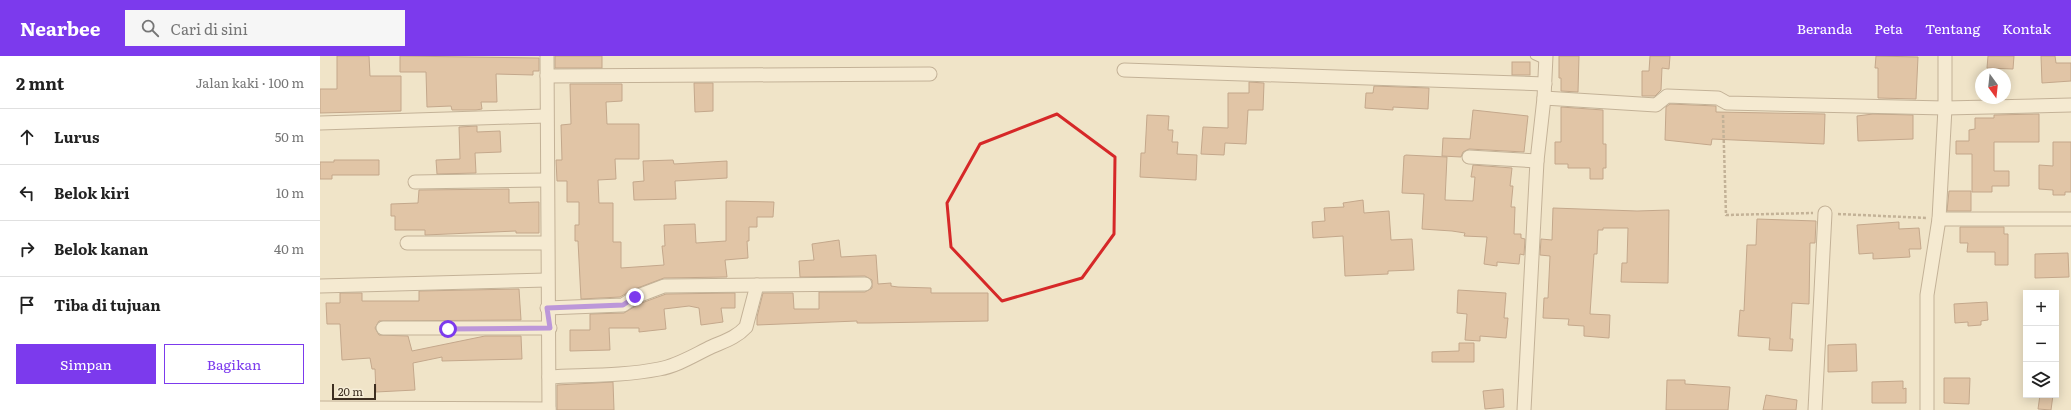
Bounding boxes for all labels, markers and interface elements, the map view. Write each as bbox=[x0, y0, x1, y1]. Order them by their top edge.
search box bbox=[125, 10, 405, 46]
text: Nearbee bbox=[20, 14, 101, 42]
icon: search bbox=[139, 17, 161, 39]
text: Cari di sini bbox=[171, 17, 248, 40]
text: Beranda bbox=[1797, 18, 1852, 38]
text: Peta bbox=[1874, 18, 1903, 38]
text: Tentang bbox=[1925, 18, 1980, 38]
text: Kontak bbox=[2002, 18, 2051, 38]
north arrow bbox=[1975, 68, 2011, 104]
text: 2 mnt bbox=[16, 70, 64, 95]
text: Jalan kaki · 100 m bbox=[196, 73, 304, 92]
text: Lurus bbox=[54, 125, 99, 148]
icon: ahead bbox=[16, 126, 38, 148]
text: 50 m bbox=[275, 127, 304, 146]
text: Belok kiri bbox=[54, 181, 130, 204]
icon: left bbox=[16, 182, 38, 204]
text: 10 m bbox=[276, 183, 304, 202]
text: Belok kanan bbox=[54, 237, 148, 260]
icon: right bbox=[16, 238, 38, 260]
text: 40 m bbox=[274, 239, 304, 258]
route end bbox=[626, 288, 644, 306]
map controls bbox=[2023, 290, 2059, 398]
button: + bbox=[2023, 290, 2059, 326]
text: Tiba di tujuan bbox=[54, 293, 161, 316]
icon: arrive bbox=[16, 294, 38, 316]
route start bbox=[439, 320, 457, 338]
button: − bbox=[2023, 326, 2059, 362]
button: Simpan bbox=[16, 344, 156, 384]
button: Bagikan bbox=[164, 344, 304, 384]
button: layers bbox=[2023, 362, 2059, 398]
scale bar bbox=[332, 382, 376, 401]
text: 20 m bbox=[338, 383, 363, 399]

